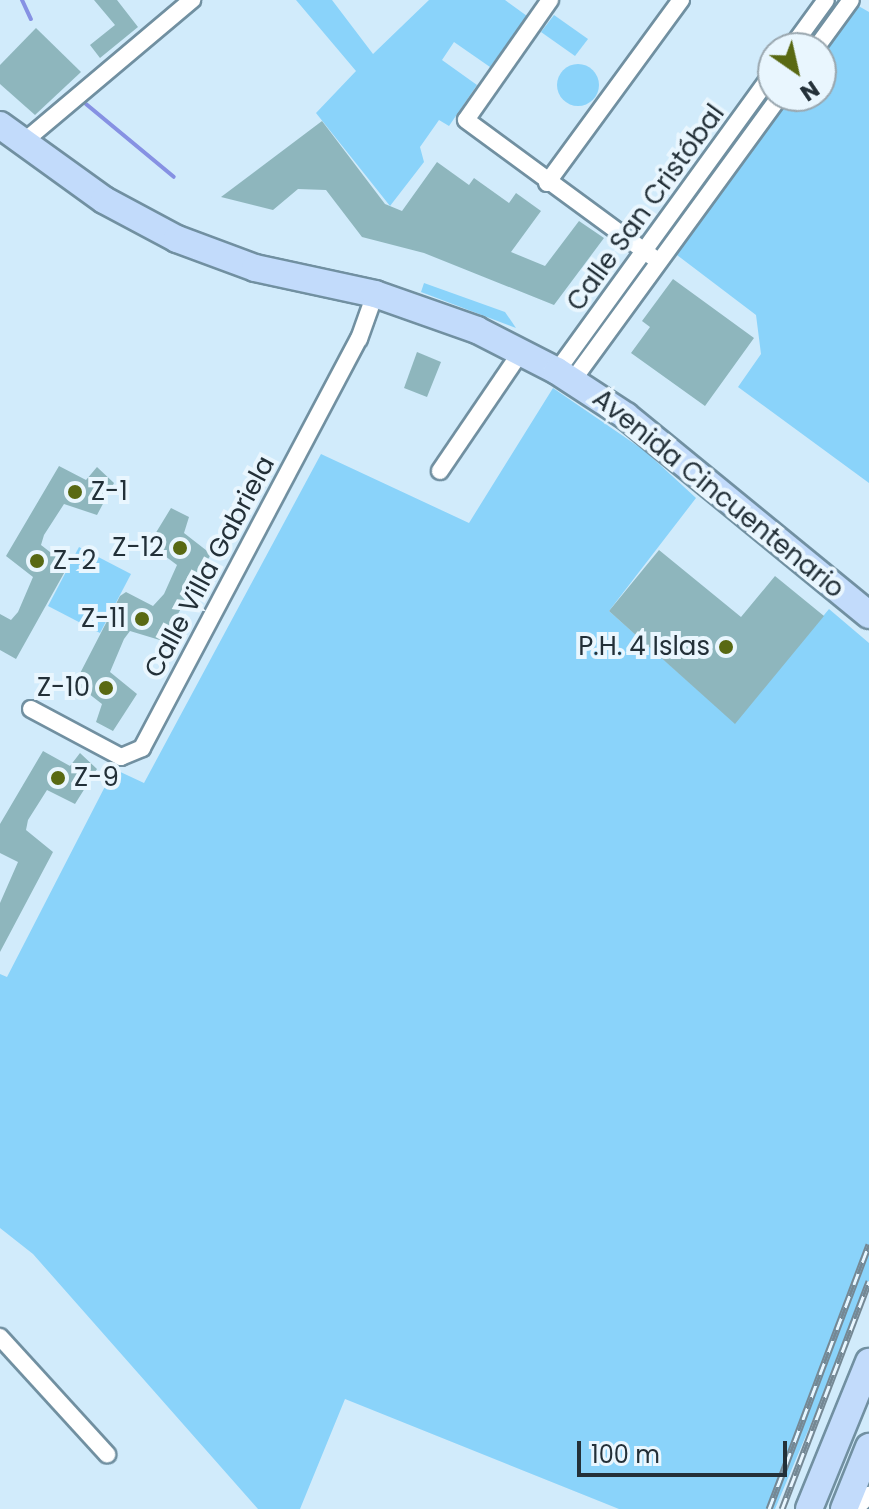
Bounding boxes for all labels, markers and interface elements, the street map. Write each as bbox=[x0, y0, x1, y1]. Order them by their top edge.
north arrow bbox=[757, 32, 837, 112]
text: N bbox=[794, 73, 825, 108]
street label: Calle San Cristóbal bbox=[561, 99, 731, 317]
street label: Avenida Cincuentenario bbox=[586, 383, 850, 605]
street label: Calle Villa Gabriela bbox=[138, 451, 282, 683]
place label: Z-1 bbox=[91, 476, 128, 508]
marker: Z-1 bbox=[66, 483, 84, 501]
place label: Z-12 bbox=[112, 532, 164, 564]
marker: Z-12 bbox=[171, 539, 189, 557]
place label: Z-2 bbox=[53, 545, 96, 577]
marker: Z-2 bbox=[28, 552, 46, 570]
place label: Z-11 bbox=[81, 603, 126, 635]
marker: Z-11 bbox=[133, 610, 151, 628]
place label: P.H. 4 Islas bbox=[578, 631, 710, 663]
marker: P.H. 4 Islas bbox=[717, 638, 735, 656]
place label: Z-10 bbox=[37, 672, 90, 704]
marker: Z-10 bbox=[97, 679, 115, 697]
place label: Z-9 bbox=[74, 762, 119, 794]
marker: Z-9 bbox=[49, 769, 67, 787]
scale bar bbox=[581, 1425, 791, 1475]
text: 100 m bbox=[591, 1438, 660, 1471]

